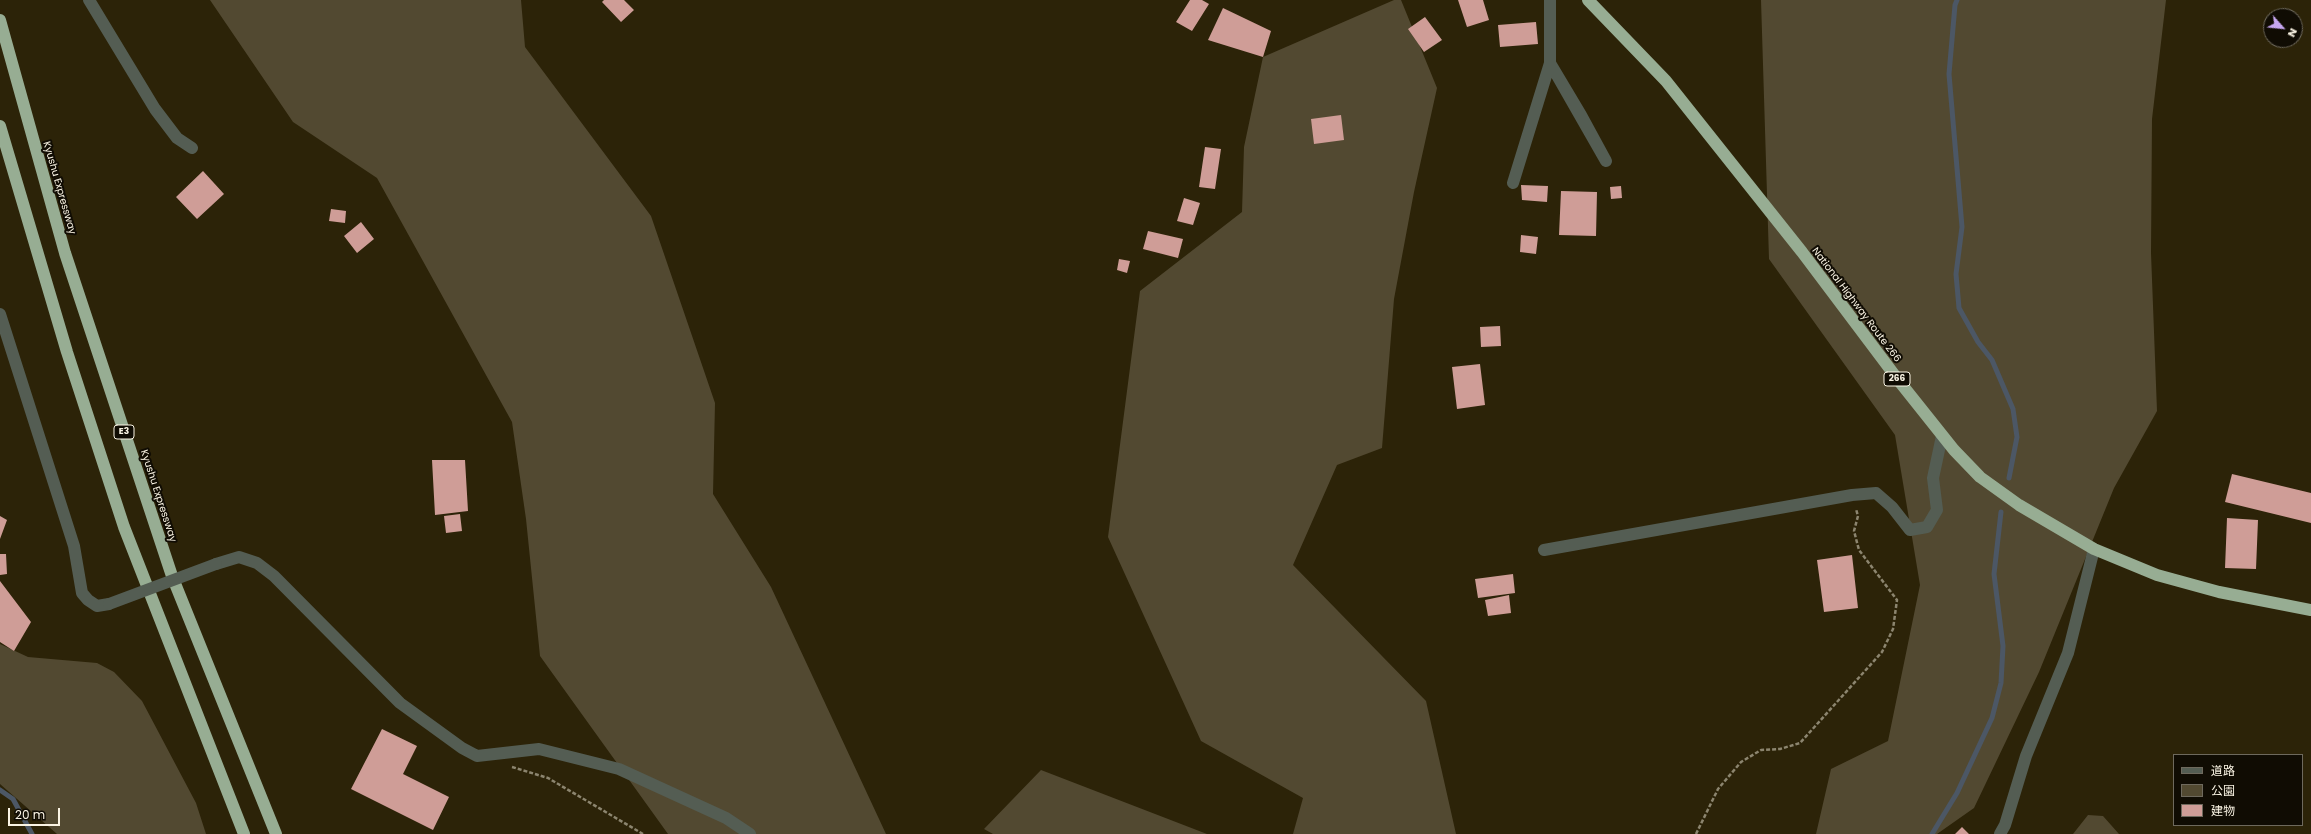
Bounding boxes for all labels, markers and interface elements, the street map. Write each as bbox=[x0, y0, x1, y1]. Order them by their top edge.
north arrow bbox=[2263, 8, 2303, 48]
text: N bbox=[2284, 26, 2302, 40]
street label: Kyushu Expressway bbox=[40, 140, 78, 236]
street label: National Highway Route 266 bbox=[1809, 245, 1903, 365]
road number: 266 bbox=[1884, 372, 1910, 386]
road number: E3 bbox=[114, 425, 134, 439]
street label: Kyushu Expressway bbox=[137, 448, 179, 544]
legend bbox=[2173, 754, 2303, 826]
text: 道路 bbox=[2211, 762, 2235, 779]
text: 公園 bbox=[2211, 782, 2235, 799]
scale bar bbox=[10, 800, 62, 826]
text: 建物 bbox=[2211, 802, 2235, 819]
text: 20 m bbox=[15, 806, 45, 823]

